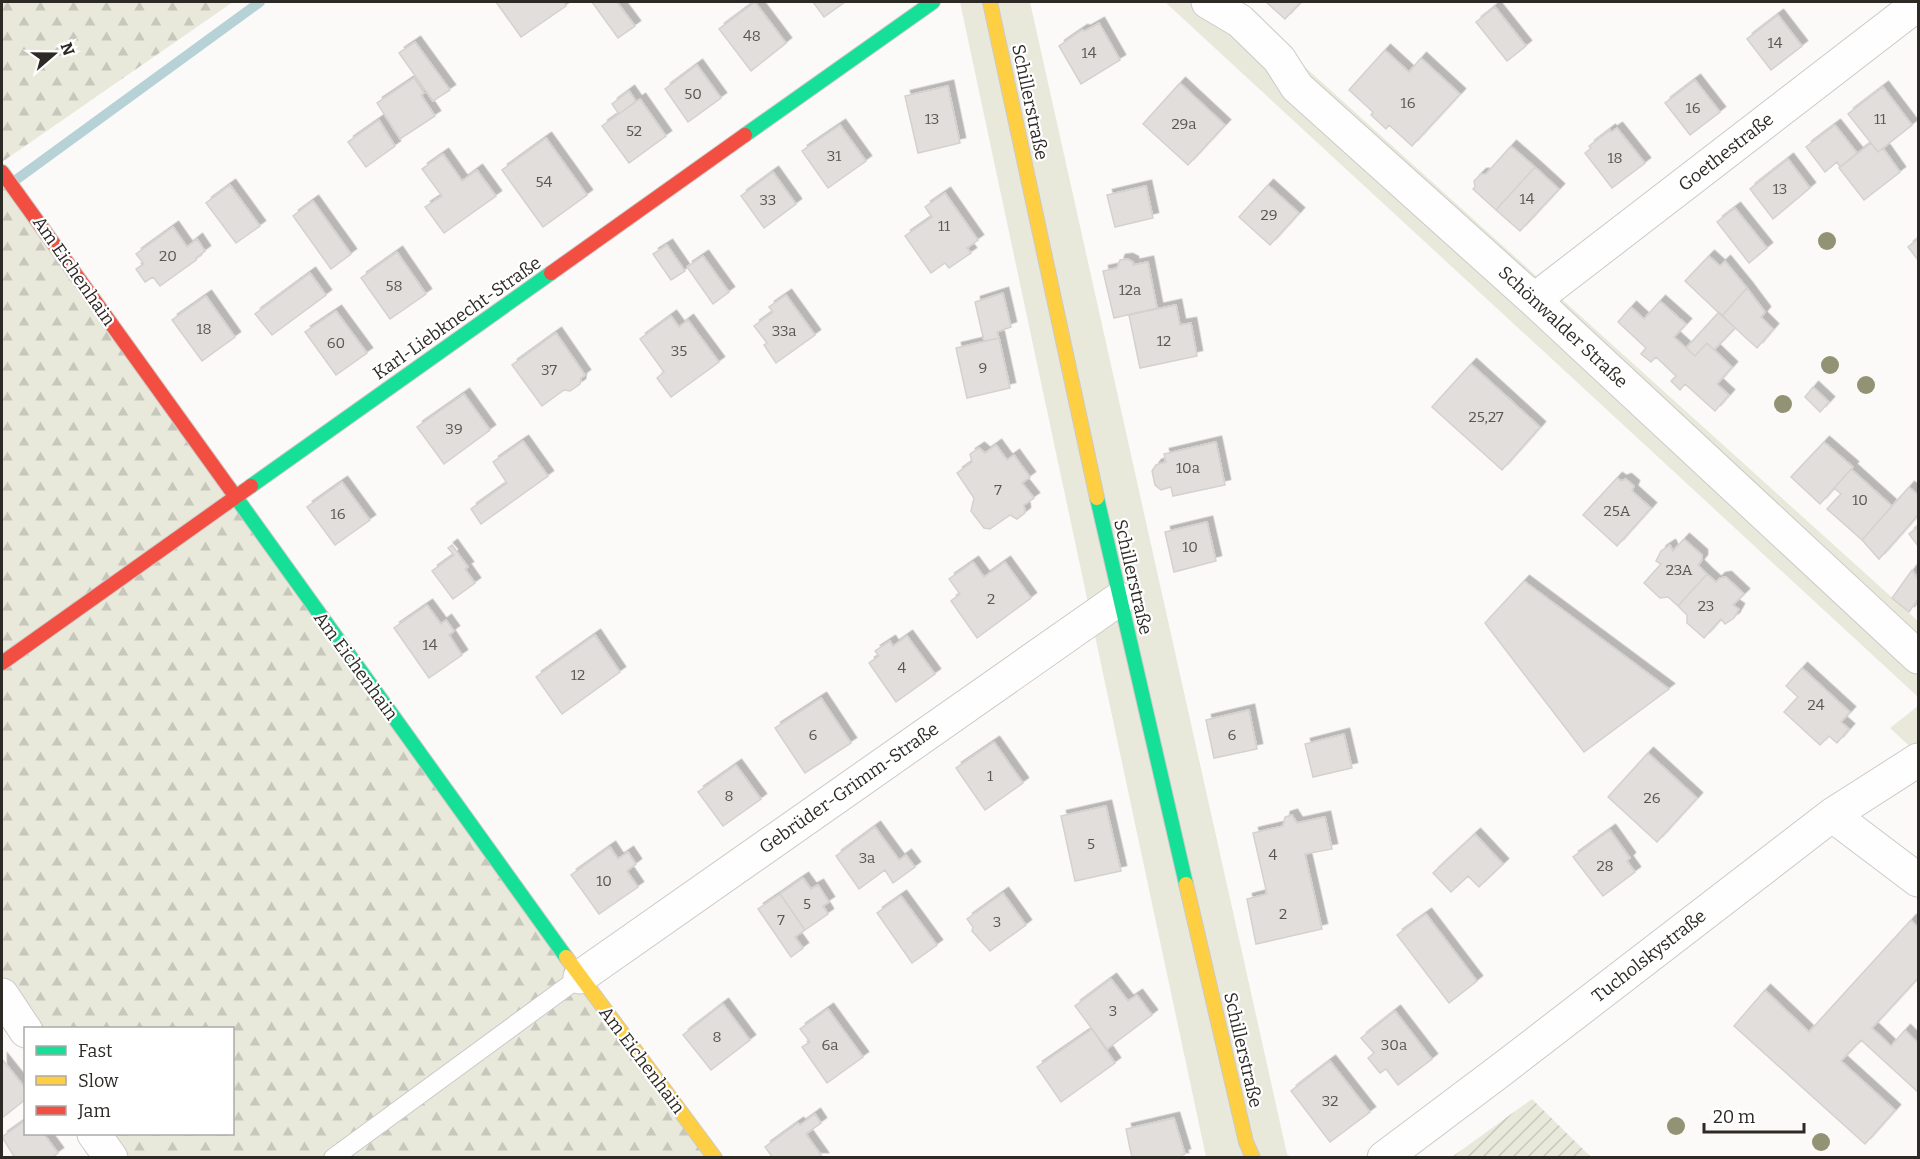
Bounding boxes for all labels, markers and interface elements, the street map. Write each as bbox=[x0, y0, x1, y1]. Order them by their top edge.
north arrow bbox=[24, 24, 84, 84]
house number: 48 bbox=[743, 27, 761, 45]
house number: 14 bbox=[1768, 34, 1783, 52]
text: N bbox=[57, 40, 79, 58]
street label: Schillerstraße bbox=[1007, 42, 1053, 162]
house number: 14 bbox=[1082, 44, 1097, 62]
house number: 50 bbox=[684, 85, 702, 103]
house number: 16 bbox=[1401, 94, 1416, 112]
house number: 16 bbox=[1686, 99, 1701, 117]
street label: Goethestraße bbox=[1674, 108, 1778, 196]
house number: 13 bbox=[925, 110, 939, 128]
house number: 11 bbox=[1874, 110, 1886, 128]
house number: 29a bbox=[1171, 115, 1197, 133]
house number: 52 bbox=[626, 122, 642, 140]
house number: 31 bbox=[827, 147, 841, 165]
house number: 18 bbox=[1607, 149, 1623, 167]
house number: 54 bbox=[536, 173, 553, 191]
house number: 13 bbox=[1773, 180, 1787, 198]
house number: 14 bbox=[1520, 190, 1535, 208]
house number: 33 bbox=[760, 191, 776, 209]
house number: 29 bbox=[1261, 206, 1277, 224]
street label: Am Eichenhain bbox=[28, 212, 120, 331]
house number: 11 bbox=[938, 217, 950, 235]
house number: 20 bbox=[159, 247, 177, 265]
street label: Karl-Liebknecht-Straße bbox=[369, 252, 545, 384]
street label: Schönwalder Straße bbox=[1494, 261, 1632, 393]
house number: 58 bbox=[385, 277, 403, 295]
house number: 12a bbox=[1119, 281, 1141, 299]
house number: 18 bbox=[196, 320, 212, 338]
house number: 33a bbox=[772, 322, 796, 340]
house number: 12 bbox=[1157, 332, 1171, 350]
house number: 60 bbox=[327, 334, 345, 352]
house number: 35 bbox=[671, 342, 687, 360]
house number: 9 bbox=[979, 359, 987, 377]
house number: 37 bbox=[541, 361, 558, 379]
house number: 25,27 bbox=[1469, 408, 1504, 426]
house number: 39 bbox=[445, 420, 463, 438]
house number: 10a bbox=[1176, 459, 1200, 477]
house number: 7 bbox=[994, 481, 1002, 499]
house number: 10 bbox=[1852, 491, 1868, 509]
house number: 25A bbox=[1604, 502, 1631, 520]
house number: 16 bbox=[331, 505, 346, 523]
street label: Schillerstraße bbox=[1109, 517, 1157, 637]
house number: 10 bbox=[1182, 538, 1198, 556]
house number: 23A bbox=[1666, 561, 1693, 579]
house number: 2 bbox=[987, 590, 995, 608]
house number: 23 bbox=[1698, 597, 1714, 615]
street label: Am Eichenhain bbox=[309, 607, 403, 725]
house number: 14 bbox=[423, 636, 438, 654]
house number: 4 bbox=[898, 659, 907, 677]
house number: 12 bbox=[571, 666, 585, 684]
house number: 24 bbox=[1808, 696, 1825, 714]
street label: Gebrüder-Grimm-Straße bbox=[755, 718, 943, 858]
house number: 6 bbox=[809, 726, 818, 744]
house number: 6 bbox=[1228, 726, 1237, 744]
house number: 1 bbox=[987, 767, 993, 785]
house number: 8 bbox=[724, 787, 734, 805]
house number: 26 bbox=[1644, 789, 1661, 807]
house number: 5 bbox=[1087, 835, 1095, 853]
house number: 4 bbox=[1269, 846, 1278, 864]
house number: 3a bbox=[859, 849, 875, 867]
house number: 28 bbox=[1596, 857, 1614, 875]
house number: 10 bbox=[596, 872, 612, 890]
house number: 5 bbox=[803, 895, 811, 913]
house number: 2 bbox=[1279, 905, 1287, 923]
street label: Tucholskystraße bbox=[1588, 905, 1710, 1007]
house number: 7 bbox=[777, 911, 785, 929]
house number: 3 bbox=[993, 913, 1001, 931]
street label: Schillerstraße bbox=[1219, 990, 1267, 1110]
street label: Am Eichenhain bbox=[594, 1002, 690, 1118]
house number: 3 bbox=[1109, 1002, 1117, 1020]
legend bbox=[24, 1027, 234, 1135]
house number: 8 bbox=[712, 1028, 722, 1046]
house number: 6a bbox=[821, 1036, 839, 1054]
house number: 30a bbox=[1381, 1036, 1407, 1054]
text: Fast bbox=[78, 1040, 113, 1062]
text: Slow bbox=[78, 1070, 119, 1092]
house number: 32 bbox=[1322, 1092, 1338, 1110]
scale bar bbox=[1704, 1096, 1804, 1134]
text: Jam bbox=[77, 1100, 111, 1122]
text: 20 m bbox=[1713, 1106, 1755, 1128]

